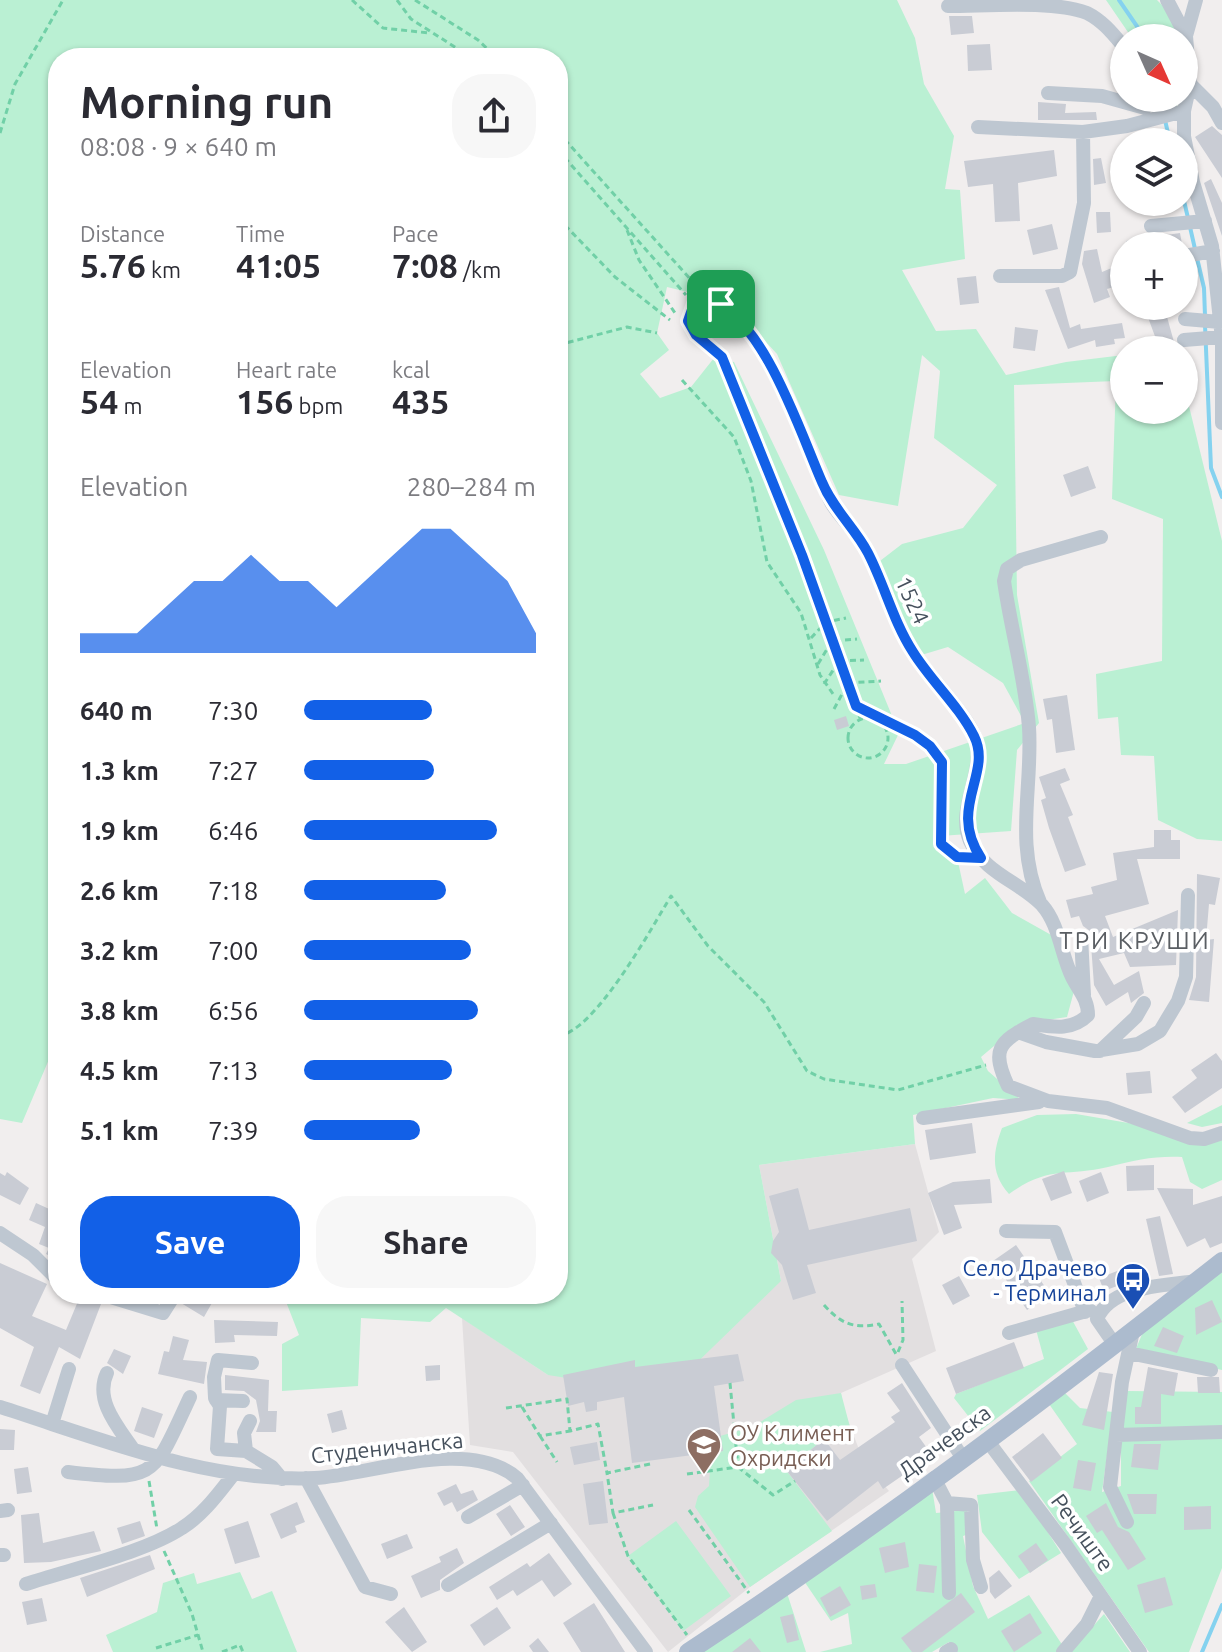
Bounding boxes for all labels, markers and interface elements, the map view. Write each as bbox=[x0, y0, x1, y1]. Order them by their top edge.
north arrow bbox=[1110, 24, 1198, 112]
map controls bbox=[1110, 24, 1198, 424]
button: share bbox=[452, 74, 536, 158]
text: Morning run bbox=[80, 77, 333, 126]
button: layers bbox=[1110, 128, 1198, 216]
text: 08:08 · 9 × 640 m bbox=[80, 132, 277, 161]
text: Distance bbox=[80, 221, 165, 246]
text: Time bbox=[236, 221, 285, 246]
text: Pace bbox=[392, 221, 439, 246]
button: + bbox=[1110, 232, 1198, 320]
text: 5.76 bbox=[80, 246, 146, 284]
text: 41:05 bbox=[236, 246, 321, 284]
text: 7:08 bbox=[392, 246, 458, 284]
text: km bbox=[146, 257, 181, 282]
text: /km bbox=[458, 257, 501, 282]
pin bbox=[687, 270, 755, 338]
icon: arrive bbox=[699, 282, 743, 326]
button: − bbox=[1110, 336, 1198, 424]
text: Elevation bbox=[80, 357, 172, 382]
text: Heart rate bbox=[236, 357, 337, 382]
text: kcal bbox=[392, 357, 430, 382]
text: 54 bbox=[80, 382, 118, 420]
text: 156 bbox=[236, 382, 294, 420]
text: 435 bbox=[392, 382, 450, 420]
text: m bbox=[118, 393, 142, 418]
text: bpm bbox=[294, 393, 343, 418]
text: Elevation bbox=[80, 472, 188, 501]
text: 280–284 m bbox=[407, 472, 536, 501]
street label: 1524 bbox=[891, 572, 935, 628]
text: 640 m bbox=[80, 696, 153, 725]
text: 7:30 bbox=[208, 696, 258, 725]
text: 1.3 km bbox=[80, 756, 159, 785]
text: 7:27 bbox=[208, 756, 258, 785]
text: 1.9 km bbox=[80, 816, 159, 845]
text: 6:46 bbox=[208, 816, 258, 845]
text: 2.6 km bbox=[80, 876, 159, 905]
text: 7:18 bbox=[208, 876, 258, 905]
district label: ТРИ КРУШИ bbox=[1059, 927, 1211, 954]
text: 3.2 km bbox=[80, 936, 159, 965]
text: 7:00 bbox=[208, 936, 258, 965]
text: 3.8 km bbox=[80, 996, 159, 1025]
text: 6:56 bbox=[208, 996, 258, 1025]
text: 4.5 km bbox=[80, 1056, 159, 1085]
text: 7:13 bbox=[208, 1056, 258, 1085]
text: 5.1 km bbox=[80, 1116, 159, 1145]
text: 7:39 bbox=[208, 1116, 258, 1145]
button: Save bbox=[80, 1196, 300, 1288]
button: Share bbox=[316, 1196, 536, 1288]
place label: Село Драчево - Терминал bbox=[962, 1255, 1107, 1305]
bus stop icon: Село Драчево - Терминал bbox=[1114, 1261, 1152, 1311]
street label: Драчевска bbox=[893, 1399, 995, 1483]
place label: ОУ Климент Охридски bbox=[730, 1420, 855, 1470]
school or university icon: ОУ Климент Охридски bbox=[685, 1426, 723, 1476]
street label: Студеничанска bbox=[310, 1427, 464, 1467]
street label: Речиште bbox=[1047, 1489, 1119, 1575]

